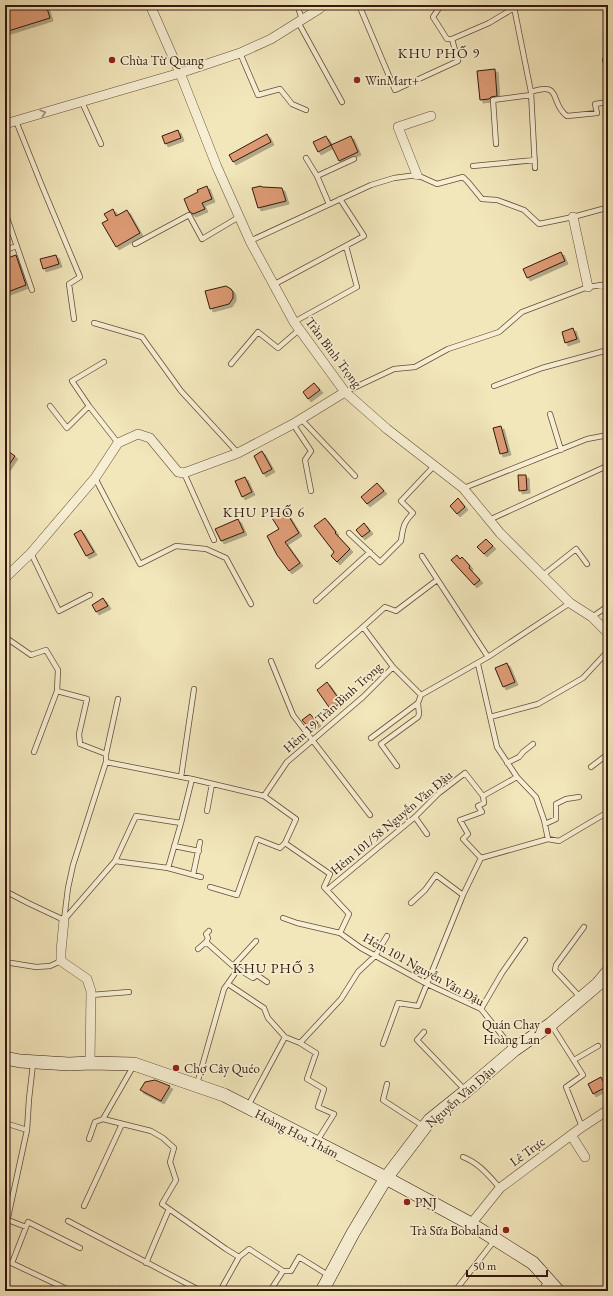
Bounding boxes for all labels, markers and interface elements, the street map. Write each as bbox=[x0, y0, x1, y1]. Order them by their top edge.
district label: KHU PHỐ 9 bbox=[398, 44, 480, 62]
place label: Chùa Từ Quang bbox=[120, 52, 204, 69]
marker: Chùa Từ Quang bbox=[107, 55, 117, 65]
place label: WinMart+ bbox=[365, 72, 420, 89]
marker: WinMart+ bbox=[352, 75, 362, 85]
one-way arrow bbox=[39, 110, 46, 118]
street label: Trần Bình Trọng bbox=[302, 314, 366, 391]
district label: KHU PHỐ 6 bbox=[223, 503, 305, 521]
street label: Hẻm 19 Trần Bình Trọng bbox=[279, 658, 386, 756]
street label: Hẻm 101/58 Nguyễn Văn Đậu bbox=[327, 766, 456, 878]
street label: Hẻm 101 Nguyễn Văn Đậu bbox=[360, 929, 488, 1010]
district label: KHU PHỐ 3 bbox=[233, 959, 315, 977]
place label: Quán Chay Hoàng Lan bbox=[482, 1016, 540, 1048]
marker: Quán Chay Hoàng Lan bbox=[543, 1026, 553, 1036]
place label: Chợ Cây Quéo bbox=[184, 1060, 260, 1077]
street label: Nguyễn Văn Đậu bbox=[422, 1061, 499, 1131]
marker: Chợ Cây Quéo bbox=[171, 1063, 181, 1073]
street label: Hoàng Hoa Thám bbox=[252, 1105, 342, 1162]
street label: Lê Trực bbox=[506, 1133, 548, 1170]
place label: PNJ bbox=[415, 1194, 437, 1211]
marker: PNJ bbox=[402, 1197, 412, 1207]
place label: Trà Sữa Bobaland bbox=[410, 1222, 498, 1239]
marker: Trà Sữa Bobaland bbox=[501, 1225, 511, 1235]
scale bar bbox=[467, 1252, 547, 1278]
text: 50 m bbox=[473, 1258, 497, 1274]

